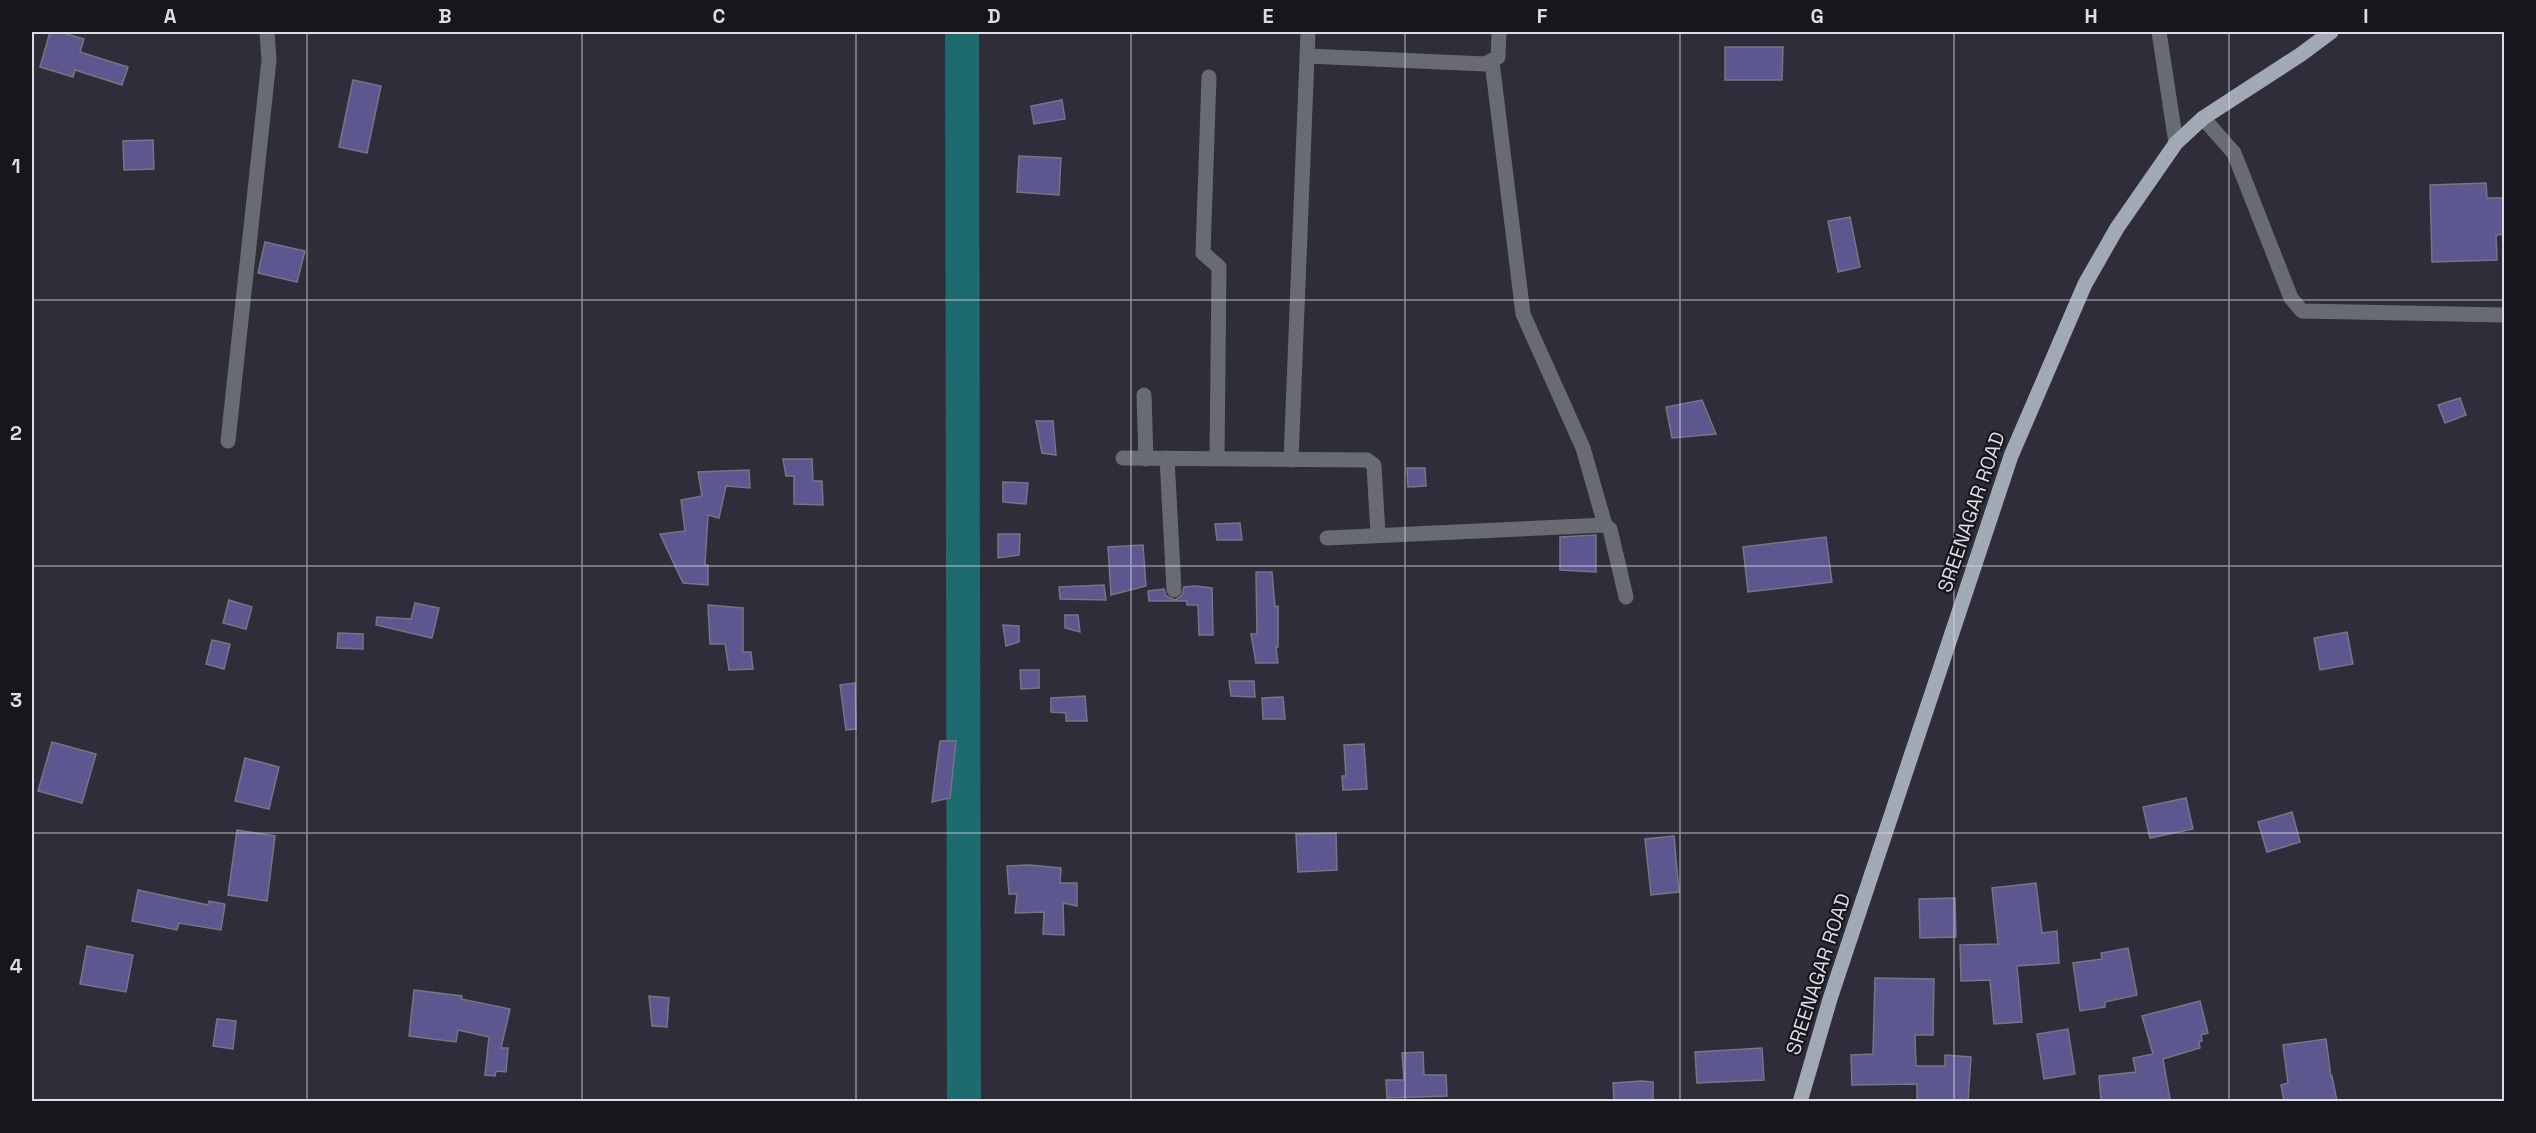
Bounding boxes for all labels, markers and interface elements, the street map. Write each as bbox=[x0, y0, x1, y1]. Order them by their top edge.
text: A bbox=[164, 3, 177, 29]
text: B bbox=[438, 3, 452, 29]
text: C bbox=[713, 3, 726, 29]
text: D bbox=[987, 3, 1001, 29]
text: E bbox=[1262, 3, 1274, 29]
text: F bbox=[1537, 3, 1548, 29]
text: G bbox=[1810, 3, 1824, 29]
text: H bbox=[2084, 3, 2098, 29]
text: I bbox=[2363, 3, 2369, 29]
text: 1 bbox=[11, 153, 21, 179]
text: 2 bbox=[10, 420, 22, 446]
street label: SREENAGAR ROAD bbox=[1931, 428, 2011, 596]
text: 3 bbox=[10, 687, 22, 713]
street label: SREENAGAR ROAD bbox=[1780, 890, 1856, 1058]
text: 4 bbox=[10, 953, 23, 979]

